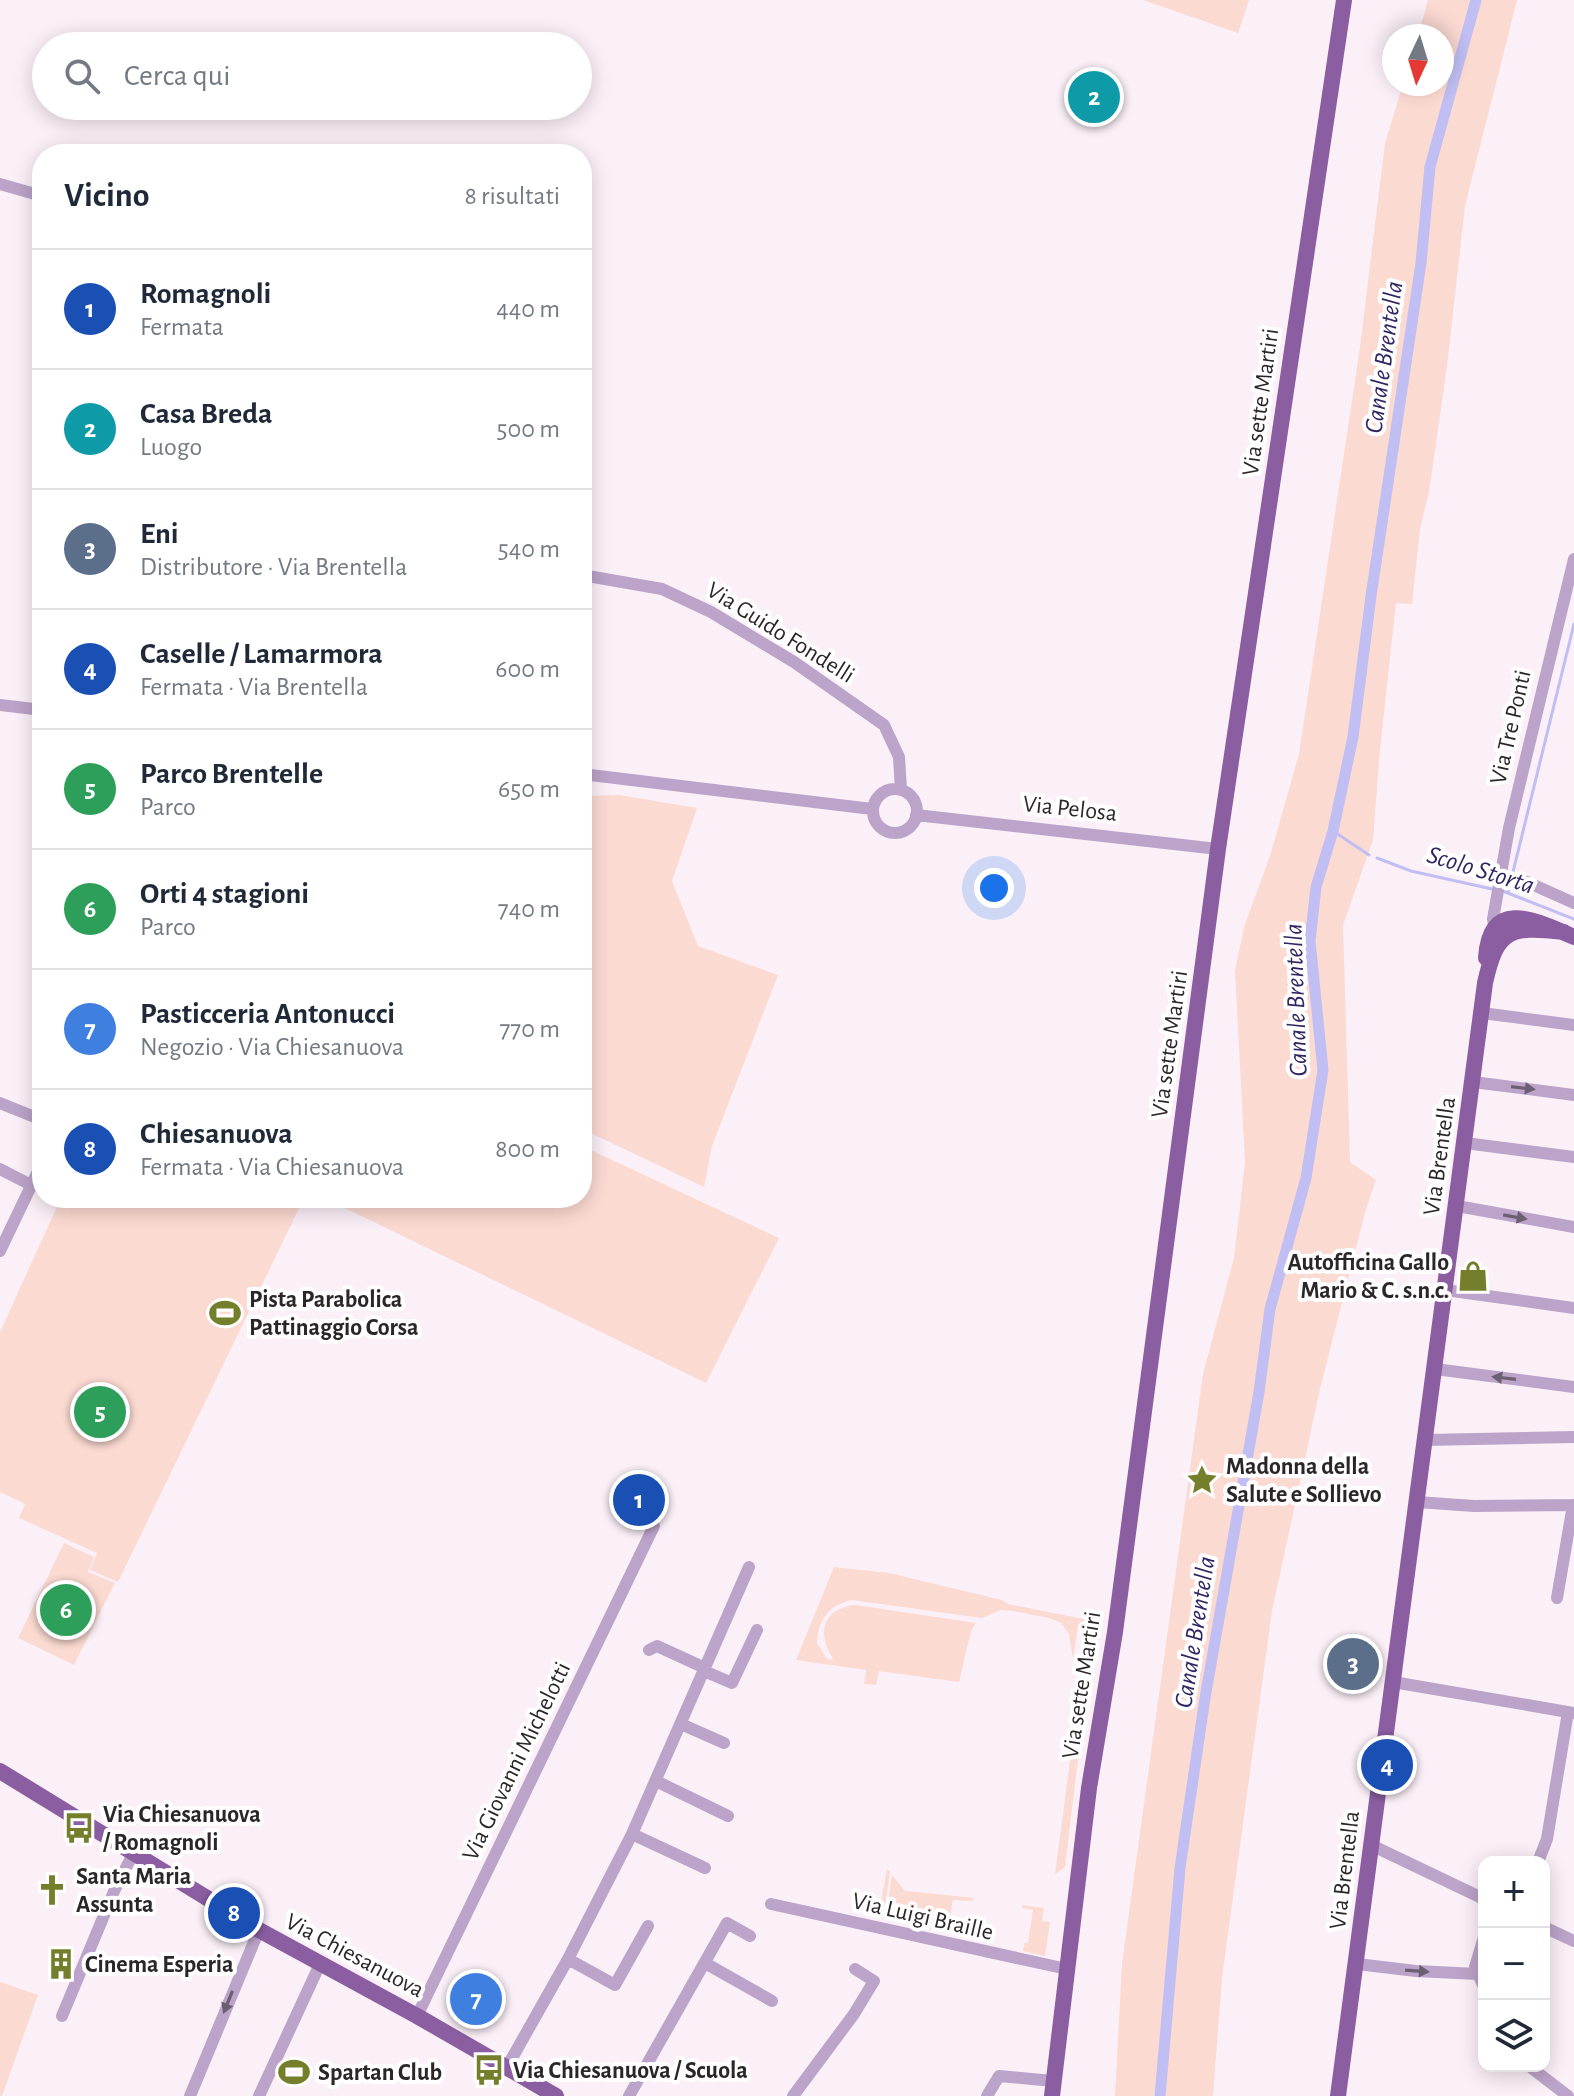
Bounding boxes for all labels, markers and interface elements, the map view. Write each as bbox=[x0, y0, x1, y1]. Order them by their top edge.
north arrow bbox=[1382, 24, 1454, 96]
search box bbox=[32, 32, 592, 120]
icon: search bbox=[60, 54, 104, 98]
text: Cerca qui bbox=[124, 61, 230, 91]
pin: 2 bbox=[1068, 67, 1120, 127]
text: Vicino bbox=[64, 179, 150, 213]
text: 8 risultati bbox=[465, 183, 560, 209]
text: Romagnoli bbox=[140, 279, 271, 309]
water label: Canale Brentella bbox=[1360, 279, 1408, 435]
text: 1 bbox=[85, 296, 95, 322]
text: 440 m bbox=[496, 296, 560, 322]
text: Fermata bbox=[140, 314, 224, 340]
street label: Via sette Martiri bbox=[1239, 327, 1283, 477]
text: Casa Breda bbox=[140, 399, 272, 429]
text: 2 bbox=[84, 416, 96, 442]
text: 500 m bbox=[497, 416, 560, 442]
text: Luogo bbox=[140, 434, 202, 460]
text: Eni bbox=[140, 519, 179, 549]
text: 3 bbox=[84, 536, 96, 562]
text: 540 m bbox=[498, 536, 560, 562]
text: Distributore · Via Brentella bbox=[140, 554, 407, 580]
street label: Via Guido Fondelli bbox=[702, 578, 859, 688]
text: Caselle / Lamarmora bbox=[140, 639, 383, 669]
text: 4 bbox=[83, 656, 97, 682]
text: 600 m bbox=[495, 656, 560, 682]
street label: Via Tre Ponti bbox=[1486, 668, 1536, 787]
text: Fermata · Via Brentella bbox=[140, 674, 368, 700]
text: Parco Brentelle bbox=[140, 759, 323, 789]
text: 5 bbox=[84, 776, 96, 802]
text: 650 m bbox=[498, 776, 560, 802]
street label: Via Pelosa bbox=[1022, 792, 1118, 826]
text: Parco bbox=[140, 794, 196, 820]
water label: Scolo Storta bbox=[1424, 841, 1537, 899]
your location bbox=[974, 868, 1014, 908]
text: Orti 4 stagioni bbox=[140, 879, 309, 909]
text: 6 bbox=[84, 896, 96, 922]
text: 740 m bbox=[498, 896, 560, 922]
text: Parco bbox=[140, 914, 196, 940]
water label: Canale Brentella bbox=[1280, 923, 1312, 1077]
street label: Via sette Martiri bbox=[1148, 969, 1192, 1119]
text: Pasticceria Antonucci bbox=[140, 999, 395, 1029]
text: 7 bbox=[84, 1016, 96, 1042]
text: 770 m bbox=[499, 1016, 560, 1042]
text: Negozio · Via Chiesanuova bbox=[140, 1034, 404, 1060]
one-way arrow bbox=[1511, 1082, 1536, 1095]
street label: Via Brentella bbox=[1420, 1095, 1460, 1217]
text: Chiesanuova bbox=[140, 1119, 293, 1149]
text: 8 bbox=[84, 1136, 96, 1162]
text: 800 m bbox=[495, 1136, 560, 1162]
text: Fermata · Via Chiesanuova bbox=[140, 1154, 404, 1180]
one-way arrow bbox=[1503, 1211, 1528, 1223]
place label: Autofficina Gallo Mario & C. s.n.c. bbox=[1288, 1251, 1449, 1303]
shop icon: Autofficina Gallo Mario & C. s.n.c. bbox=[1456, 1259, 1490, 1293]
place label: Pista Parabolica Pattinaggio Corsa bbox=[249, 1288, 419, 1340]
sports icon: Pista Parabolica Pattinaggio Corsa bbox=[208, 1296, 242, 1330]
one-way arrow bbox=[1491, 1371, 1516, 1384]
pin: 5 bbox=[74, 1382, 126, 1442]
place label: Madonna della Salute e Sollievo bbox=[1226, 1455, 1382, 1507]
place icon: Madonna della Salute e Sollievo bbox=[1185, 1463, 1219, 1497]
pin: 1 bbox=[613, 1470, 665, 1530]
water label: Canale Brentella bbox=[1170, 1554, 1220, 1710]
pin: 6 bbox=[40, 1580, 92, 1640]
street label: Via sette Martiri bbox=[1059, 1610, 1105, 1760]
pin: 3 bbox=[1327, 1634, 1379, 1694]
street label: Via Giovanni Michelotti bbox=[458, 1659, 575, 1864]
pin: 4 bbox=[1361, 1735, 1413, 1795]
place label: Via Chiesanuova / Romagnoli bbox=[102, 1803, 261, 1855]
street label: Via Brentella bbox=[1326, 1809, 1364, 1931]
bus stop icon: Via Chiesanuova / Romagnoli bbox=[62, 1811, 96, 1845]
map controls bbox=[1478, 1856, 1550, 2072]
button: + bbox=[1478, 1856, 1550, 1928]
place label: Santa Maria Assunta bbox=[76, 1865, 191, 1917]
church icon: Santa Maria Assunta bbox=[35, 1873, 69, 1907]
pin: 8 bbox=[208, 1883, 260, 1943]
street label: Via Luigi Braille bbox=[850, 1889, 996, 1945]
street label: Via Chiesanuova bbox=[281, 1909, 428, 2002]
button: − bbox=[1478, 1928, 1550, 2000]
building icon: Cinema Esperia bbox=[44, 1947, 78, 1981]
place label: Cinema Esperia bbox=[85, 1953, 234, 1977]
one-way arrow bbox=[1405, 1965, 1430, 1978]
pin: 7 bbox=[450, 1969, 502, 2029]
one-way arrow bbox=[221, 1990, 234, 2014]
button: layers bbox=[1478, 2000, 1550, 2072]
bus stop icon: Via Chiesanuova / Scuola bbox=[472, 2053, 506, 2087]
sports icon: Spartan Club bbox=[277, 2055, 311, 2089]
place label: Via Chiesanuova / Scuola bbox=[513, 2059, 748, 2083]
place label: Spartan Club bbox=[318, 2061, 442, 2085]

